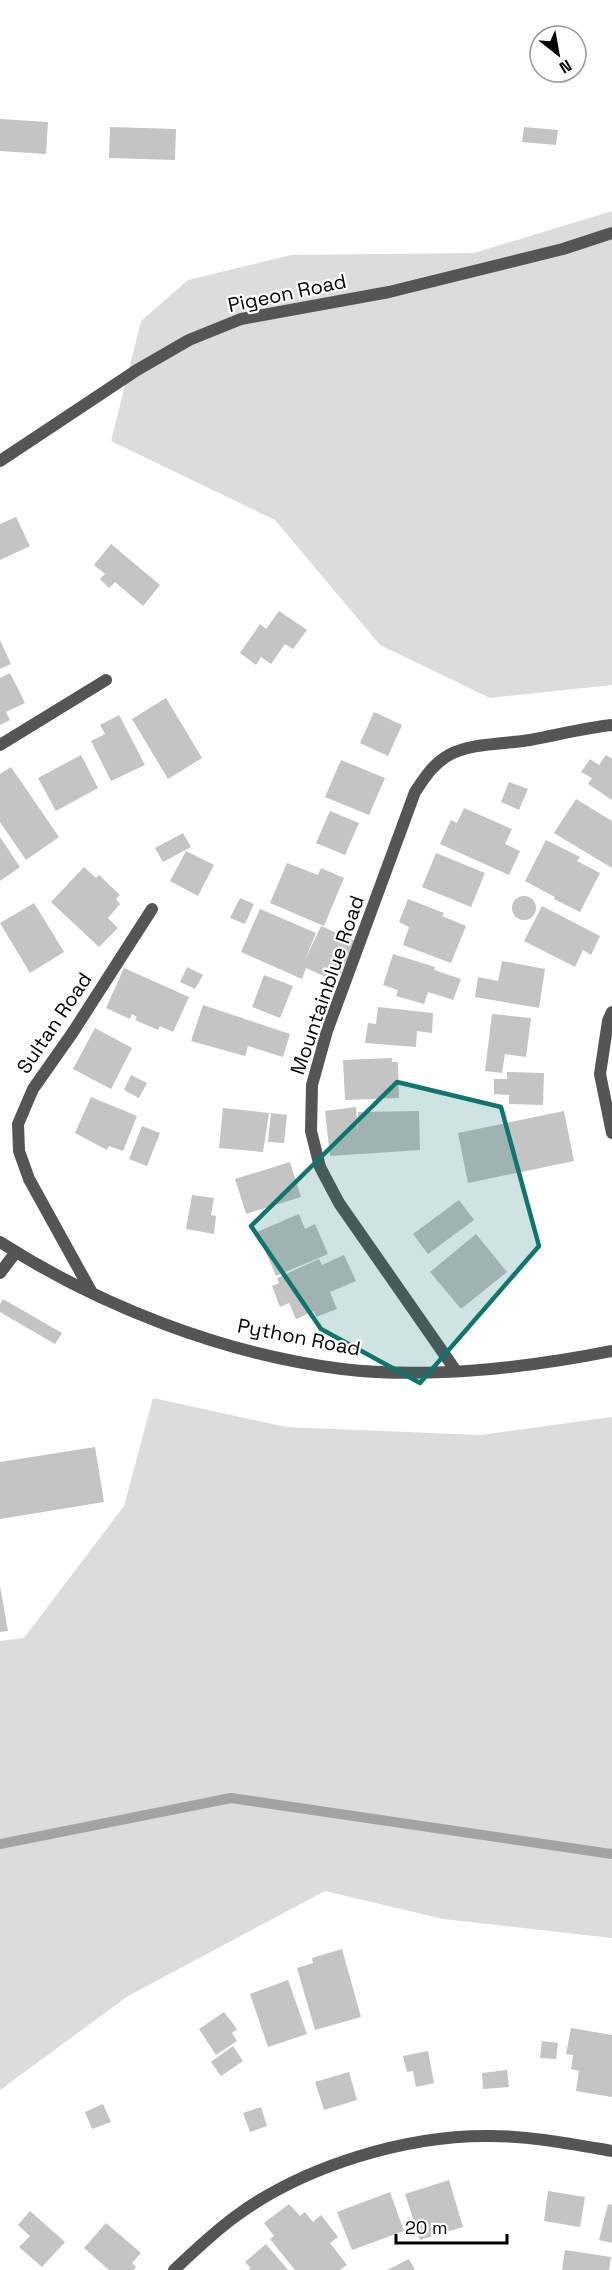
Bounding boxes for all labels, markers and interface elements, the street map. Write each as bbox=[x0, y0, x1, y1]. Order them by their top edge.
north arrow bbox=[528, 24, 588, 84]
text: N bbox=[555, 55, 575, 78]
street label: Pigeon Road bbox=[225, 268, 349, 318]
street label: Mountainblue Road bbox=[284, 892, 370, 1078]
street label: Sultan Road bbox=[11, 967, 97, 1079]
street label: Python Road bbox=[235, 1312, 363, 1362]
scale bar bbox=[396, 2207, 507, 2245]
text: 20 m bbox=[405, 2216, 448, 2239]

